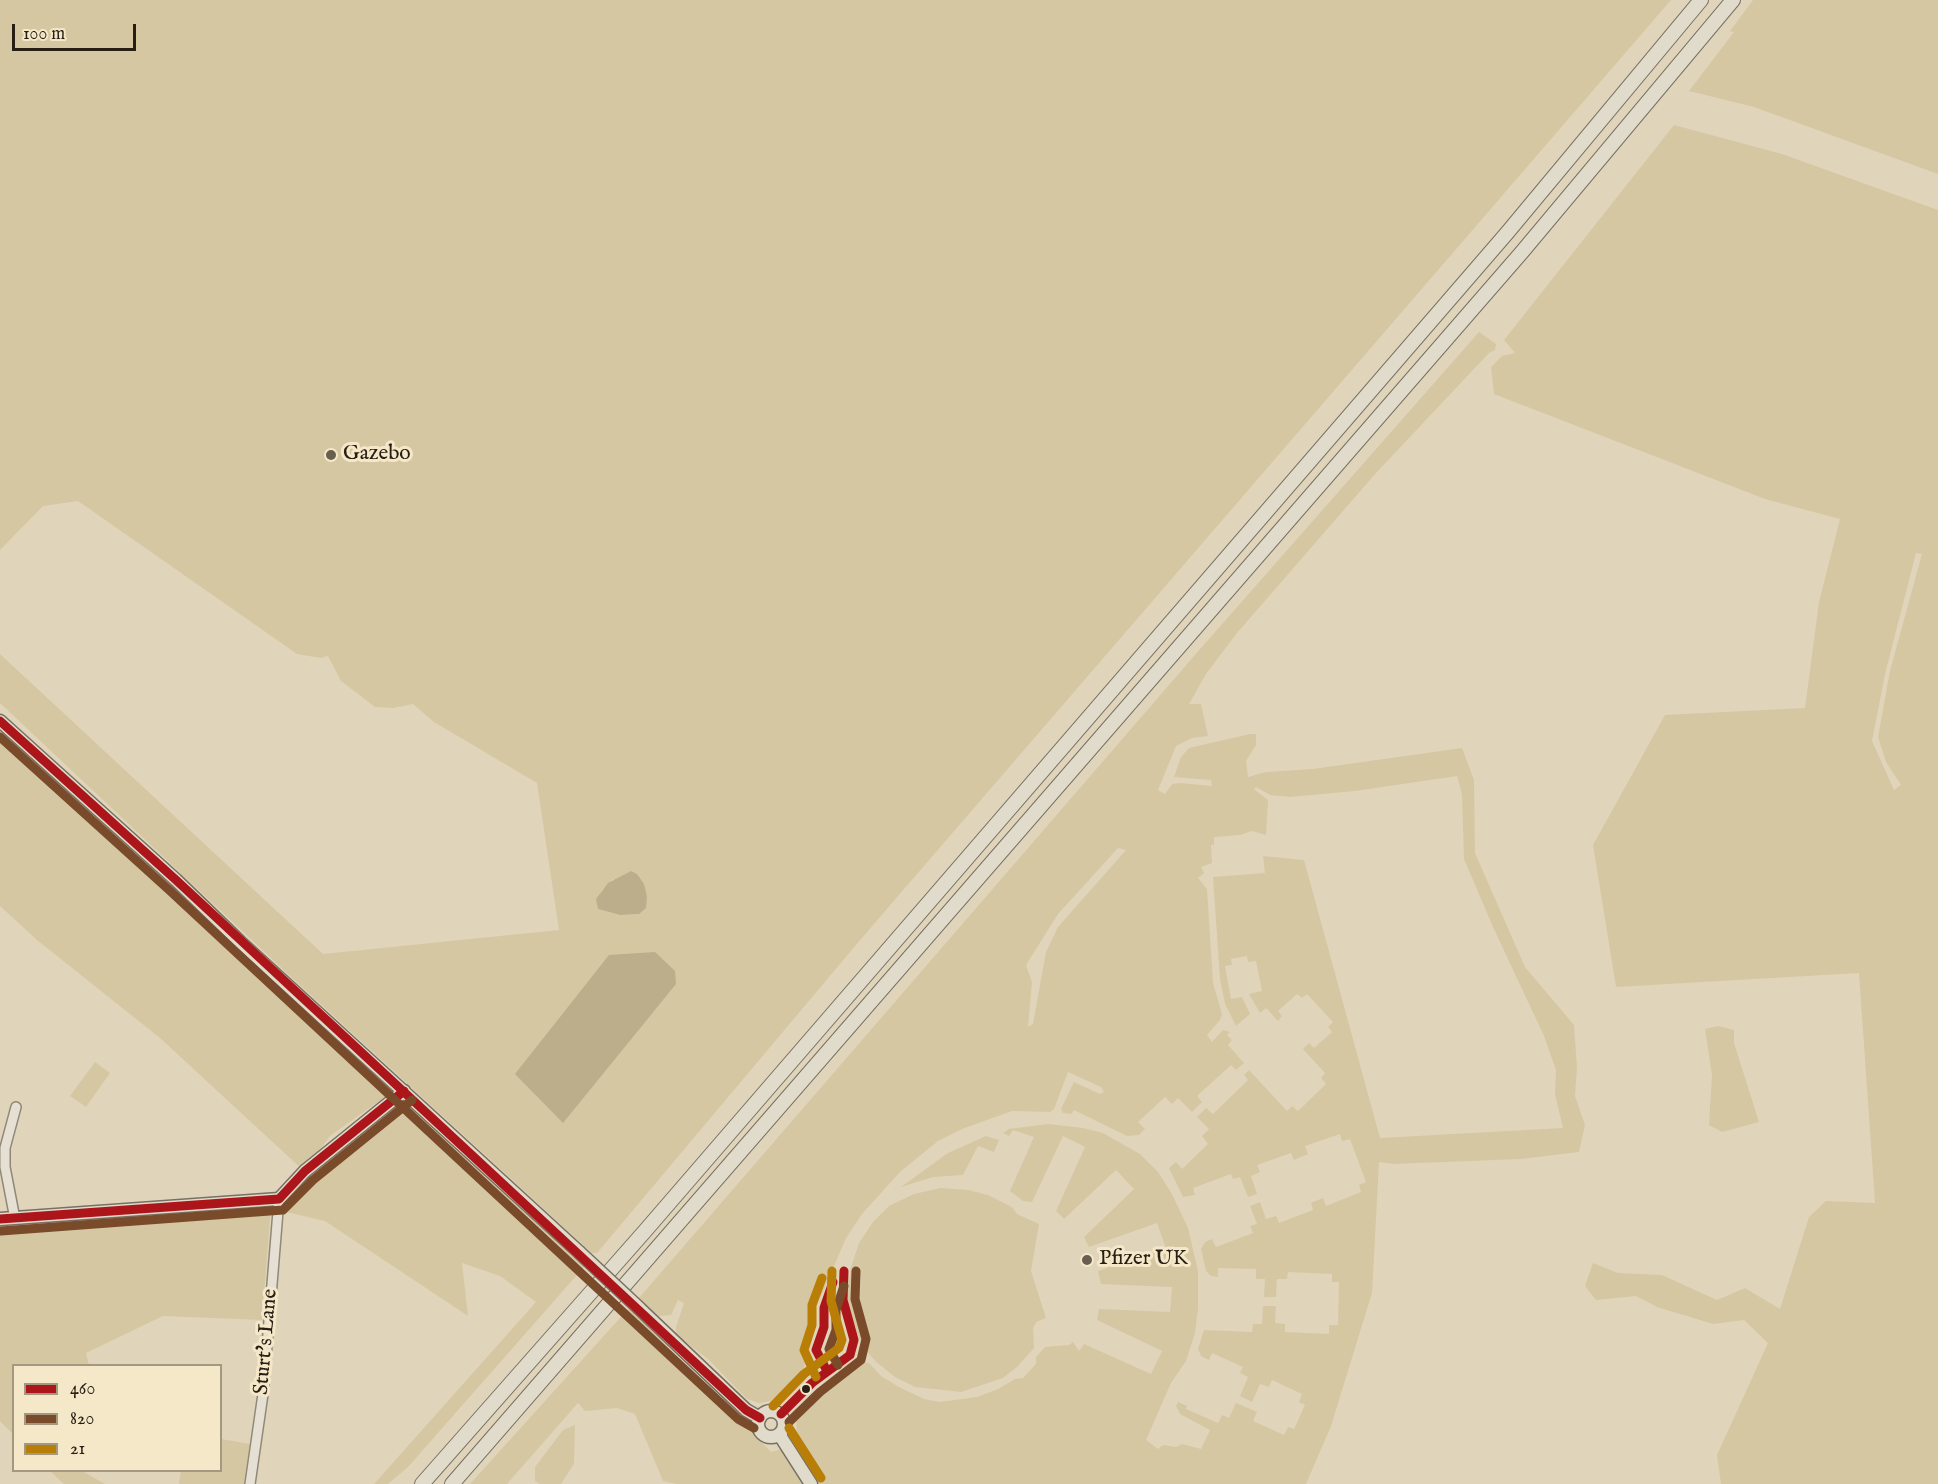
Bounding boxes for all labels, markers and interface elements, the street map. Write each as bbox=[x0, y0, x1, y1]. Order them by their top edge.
scale bar bbox=[15, 12, 140, 50]
text: 100 m bbox=[23, 23, 65, 46]
place label: Gazebo bbox=[343, 442, 411, 468]
marker: Gazebo bbox=[324, 448, 338, 462]
place label: Pfizer UK bbox=[1099, 1247, 1188, 1273]
marker: Pfizer UK bbox=[1080, 1253, 1094, 1267]
street label: Sturt's Lane bbox=[250, 1288, 284, 1396]
legend bbox=[12, 1364, 222, 1472]
text: 460 bbox=[70, 1378, 95, 1401]
unlabelled marker bbox=[800, 1383, 812, 1395]
text: 820 bbox=[70, 1408, 94, 1431]
text: 21 bbox=[70, 1438, 85, 1461]

